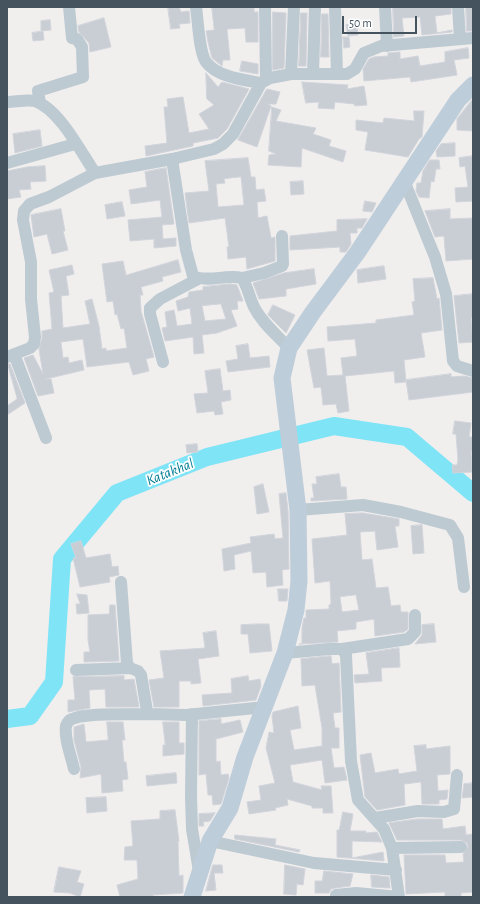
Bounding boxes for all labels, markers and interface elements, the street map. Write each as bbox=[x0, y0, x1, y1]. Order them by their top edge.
scale bar bbox=[344, 8, 419, 34]
text: 50 m bbox=[349, 17, 372, 29]
water label: Katakhal bbox=[144, 454, 196, 490]

